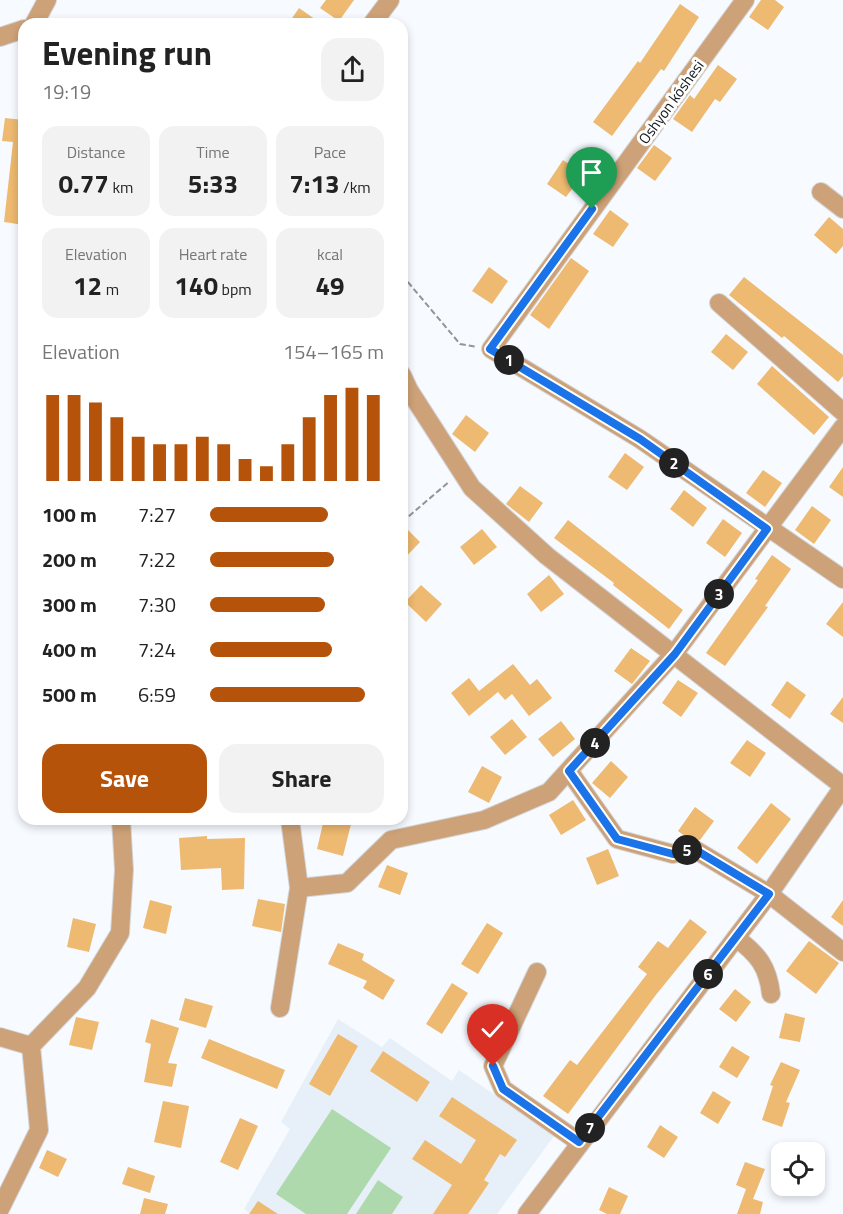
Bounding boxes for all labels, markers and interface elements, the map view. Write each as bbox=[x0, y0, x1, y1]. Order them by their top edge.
text: Evening run bbox=[42, 28, 212, 78]
button: share bbox=[321, 38, 384, 101]
street label: Oshyon kóshesi bbox=[633, 55, 709, 149]
text: 19:19 bbox=[42, 76, 91, 107]
text: Distance bbox=[67, 140, 125, 164]
text: Time bbox=[196, 140, 230, 164]
text: Pace bbox=[314, 140, 346, 164]
pin bbox=[566, 147, 617, 209]
icon: arrive bbox=[575, 156, 608, 189]
text: 0.77 bbox=[59, 164, 109, 203]
text: 5:33 bbox=[188, 164, 238, 203]
text: 7:13 bbox=[289, 164, 340, 203]
text: km bbox=[109, 175, 133, 199]
text: /km bbox=[340, 175, 371, 199]
text: Elevation bbox=[65, 242, 127, 266]
text: Heart rate bbox=[179, 242, 247, 266]
text: kcal bbox=[317, 242, 343, 266]
text: 12 bbox=[73, 266, 102, 305]
text: 140 bbox=[174, 266, 218, 305]
text: 49 bbox=[315, 266, 345, 305]
text: m bbox=[102, 277, 119, 301]
text: bpm bbox=[218, 277, 252, 301]
text: Elevation bbox=[42, 336, 120, 367]
text: 154–165 m bbox=[283, 336, 384, 367]
pin: 1 bbox=[494, 345, 524, 375]
text: 1 bbox=[505, 348, 513, 372]
pin: 2 bbox=[659, 448, 689, 478]
text: 2 bbox=[670, 451, 678, 475]
text: 100 m bbox=[42, 499, 97, 530]
text: 7:27 bbox=[138, 499, 176, 530]
text: 200 m bbox=[42, 544, 97, 575]
text: 7:22 bbox=[138, 544, 176, 575]
pin: 3 bbox=[704, 579, 734, 609]
text: 3 bbox=[715, 582, 723, 606]
text: 300 m bbox=[42, 589, 97, 620]
text: 7:30 bbox=[138, 589, 176, 620]
text: 400 m bbox=[42, 634, 97, 665]
text: 7:24 bbox=[138, 634, 176, 665]
text: 500 m bbox=[42, 679, 97, 710]
text: 6:59 bbox=[138, 679, 176, 710]
pin: 4 bbox=[580, 728, 610, 758]
text: 4 bbox=[591, 731, 599, 755]
button: Save bbox=[42, 744, 207, 813]
button: Share bbox=[219, 744, 384, 813]
pin: 5 bbox=[672, 835, 702, 865]
text: 5 bbox=[683, 838, 691, 862]
pin: 6 bbox=[693, 959, 723, 989]
text: 6 bbox=[704, 962, 712, 986]
pin bbox=[467, 1004, 518, 1066]
icon: check bbox=[476, 1013, 509, 1046]
pin: 7 bbox=[575, 1113, 605, 1143]
text: 7 bbox=[586, 1116, 594, 1140]
map controls bbox=[771, 1142, 825, 1196]
button: locate bbox=[771, 1142, 825, 1196]

